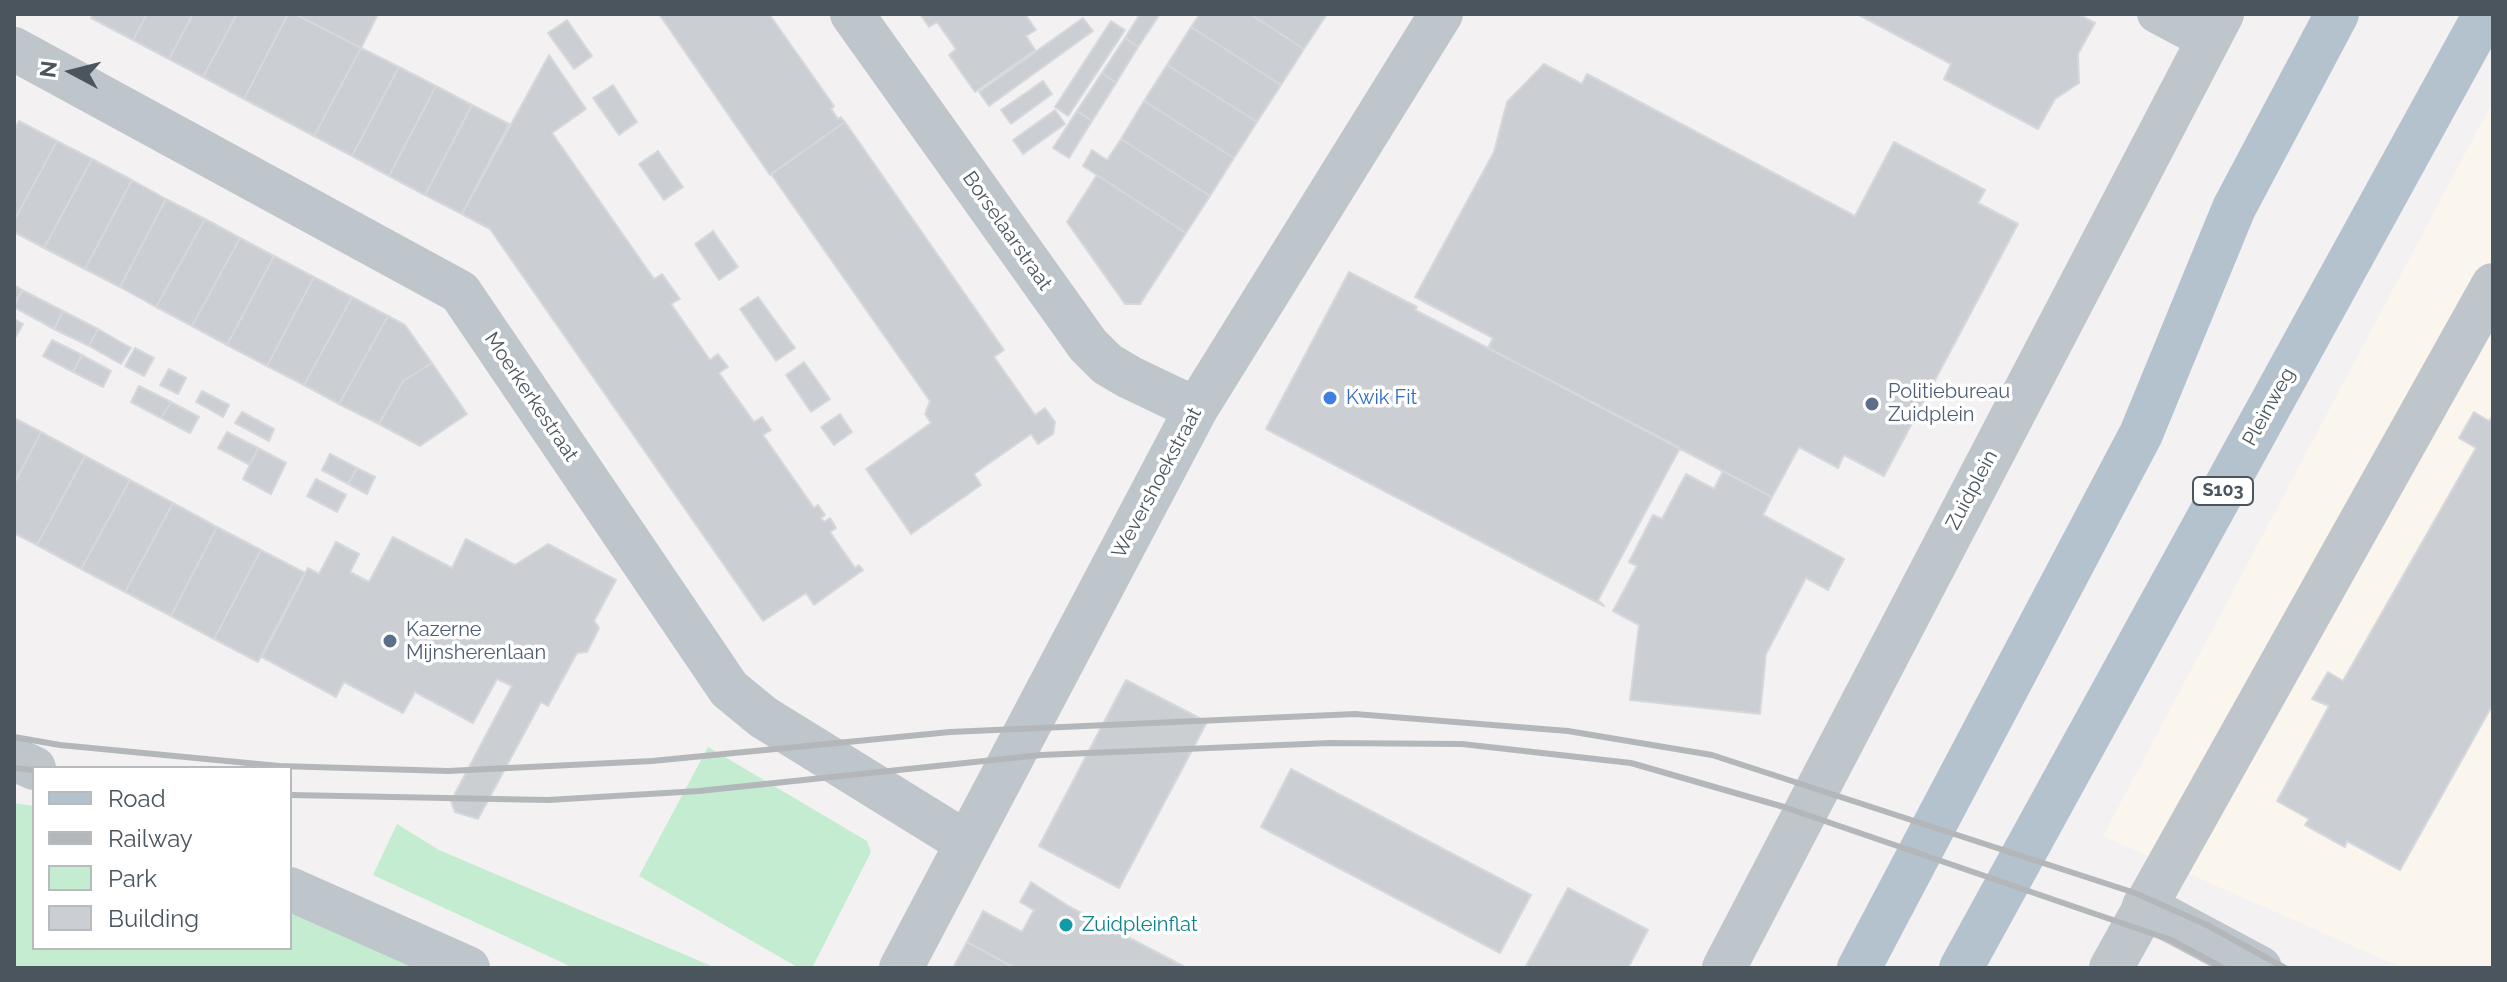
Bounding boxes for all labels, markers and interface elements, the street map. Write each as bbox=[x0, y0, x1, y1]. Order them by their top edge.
north arrow bbox=[32, 32, 112, 112]
text: N bbox=[34, 59, 62, 79]
street label: Borselaarstraat bbox=[957, 167, 1057, 295]
street label: Moerkerkestraat bbox=[479, 328, 583, 466]
street label: Pleinweg bbox=[2238, 364, 2300, 450]
place label: Politiebureau Zuidplein bbox=[1888, 380, 2010, 427]
place label: Kwik Fit bbox=[1346, 386, 1417, 410]
marker: Kwik Fit bbox=[1321, 389, 1339, 407]
marker: Politiebureau Zuidplein bbox=[1863, 395, 1881, 413]
street label: Wevershoekstraat bbox=[1107, 403, 1207, 563]
street label: Zuidplein bbox=[1941, 446, 2003, 534]
road number: S103 bbox=[2193, 477, 2253, 505]
place label: Kazerne Mijnsherenlaan bbox=[406, 618, 546, 665]
marker: Kazerne Mijnsherenlaan bbox=[381, 632, 399, 650]
legend bbox=[32, 766, 292, 950]
text: Road bbox=[108, 784, 166, 813]
text: Railway bbox=[108, 824, 193, 853]
text: Park bbox=[108, 864, 157, 893]
text: Building bbox=[108, 904, 199, 933]
place label: Zuidpleinflat bbox=[1082, 913, 1198, 937]
marker: Zuidpleinflat bbox=[1057, 916, 1075, 934]

